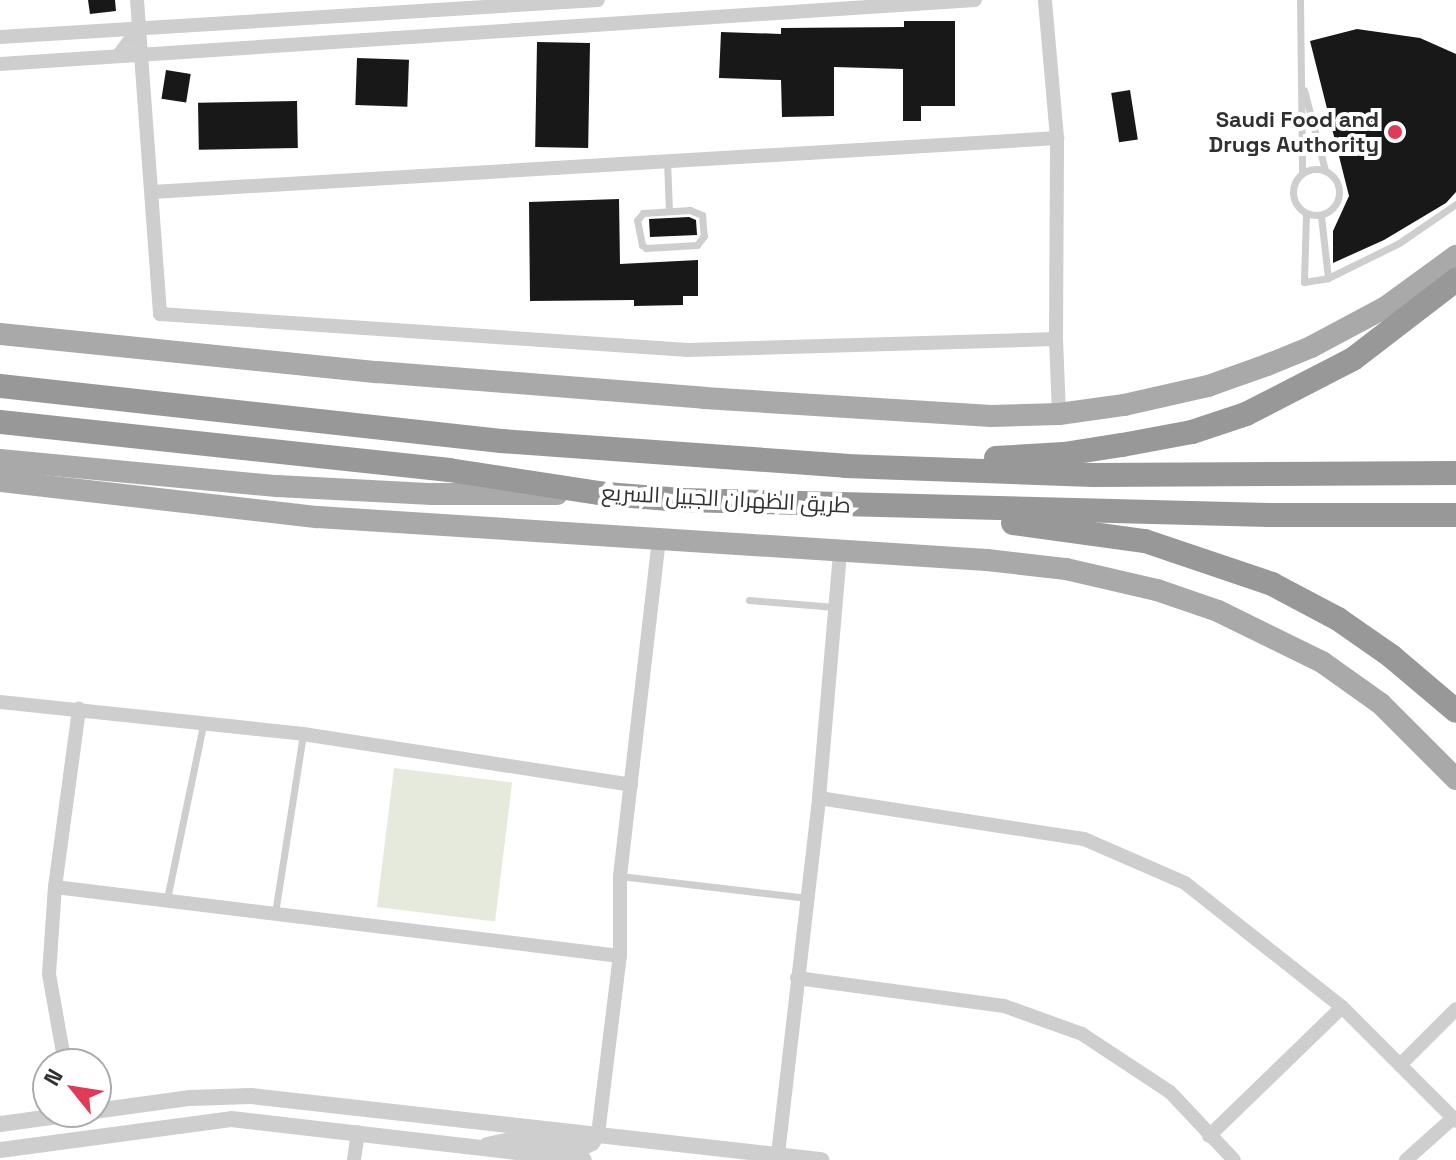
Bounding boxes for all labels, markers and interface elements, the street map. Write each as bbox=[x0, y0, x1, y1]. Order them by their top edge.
place label: Saudi Food and Drugs Authority bbox=[1208, 106, 1379, 158]
marker: Saudi Food and Drugs Authority bbox=[1386, 123, 1404, 141]
street label: طريق الظهران الجبيل السريع bbox=[601, 479, 851, 519]
north arrow bbox=[32, 1048, 112, 1128]
text: N bbox=[37, 1064, 69, 1090]

